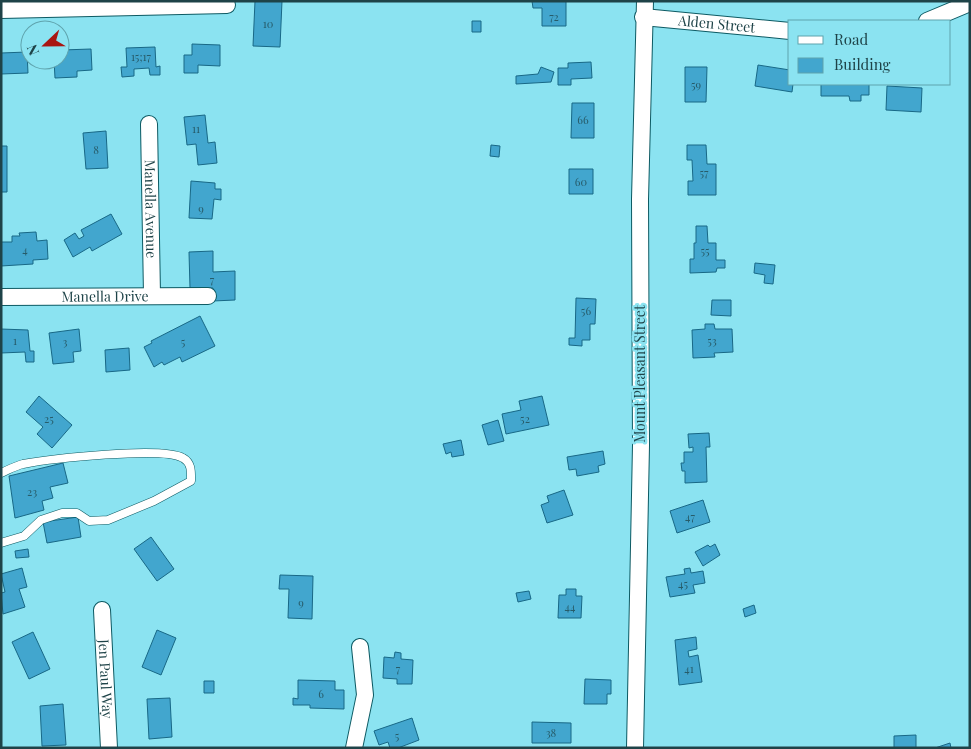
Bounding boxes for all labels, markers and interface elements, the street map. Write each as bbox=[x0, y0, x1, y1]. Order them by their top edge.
house number: 72 bbox=[549, 9, 559, 24]
street label: Alden Street bbox=[676, 10, 757, 37]
house number: 10 bbox=[263, 16, 274, 31]
north arrow bbox=[20, 20, 70, 70]
legend bbox=[788, 20, 951, 85]
text: Road bbox=[834, 29, 868, 49]
text: N bbox=[22, 42, 43, 58]
house number: 15;17 bbox=[131, 49, 152, 64]
text: Building bbox=[834, 54, 891, 74]
house number: 59 bbox=[691, 77, 701, 92]
house number: 66 bbox=[577, 112, 589, 127]
house number: 11 bbox=[192, 121, 200, 136]
house number: 8 bbox=[93, 142, 99, 157]
street label: Manella Avenue bbox=[141, 159, 161, 258]
house number: 57 bbox=[699, 165, 709, 180]
house number: 60 bbox=[575, 174, 588, 189]
house number: 9 bbox=[198, 201, 204, 216]
house number: 4 bbox=[22, 242, 28, 257]
house number: 55 bbox=[700, 243, 710, 258]
house number: 7 bbox=[210, 272, 215, 287]
street label: Manella Drive bbox=[61, 286, 149, 306]
house number: 56 bbox=[581, 303, 591, 318]
street label: Mount Pleasant Street bbox=[630, 304, 649, 443]
house number: 1 bbox=[13, 333, 17, 348]
house number: 53 bbox=[707, 333, 717, 348]
house number: 3 bbox=[63, 334, 68, 349]
house number: 5 bbox=[181, 334, 186, 349]
house number: 25 bbox=[44, 411, 54, 426]
house number: 52 bbox=[520, 411, 530, 426]
house number: 23 bbox=[27, 484, 37, 499]
house number: 47 bbox=[685, 509, 695, 524]
house number: 45 bbox=[678, 576, 688, 591]
house number: 9 bbox=[298, 595, 304, 610]
house number: 44 bbox=[565, 599, 576, 614]
street label: Jen Paul Way bbox=[94, 638, 117, 719]
house number: 7 bbox=[396, 661, 401, 676]
house number: 41 bbox=[684, 661, 694, 676]
house number: 6 bbox=[318, 686, 324, 701]
house number: 38 bbox=[546, 725, 557, 740]
house number: 5 bbox=[395, 728, 400, 743]

